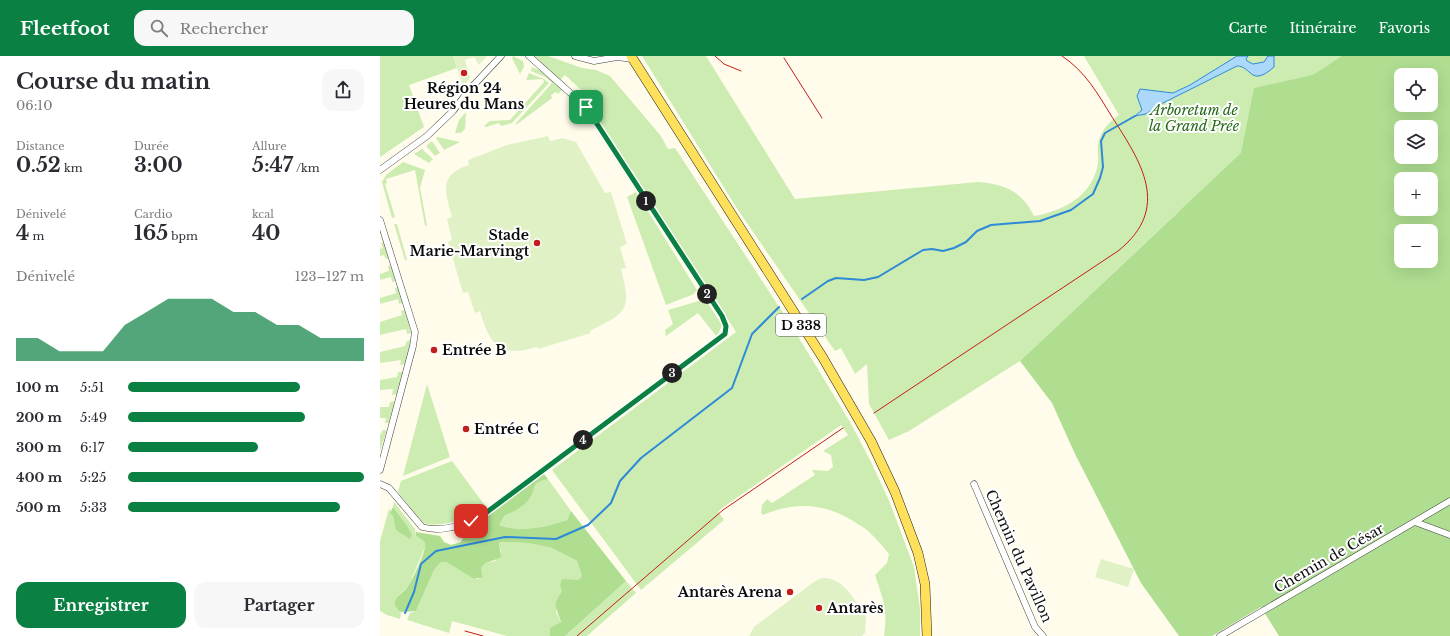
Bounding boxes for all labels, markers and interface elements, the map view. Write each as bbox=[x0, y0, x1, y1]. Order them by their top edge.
search box bbox=[134, 10, 414, 46]
text: Fleetfoot bbox=[20, 17, 110, 40]
icon: search bbox=[148, 17, 170, 39]
text: Rechercher bbox=[180, 19, 268, 38]
text: Carte bbox=[1228, 19, 1267, 37]
text: Itinéraire bbox=[1289, 19, 1356, 37]
text: Favoris bbox=[1378, 19, 1430, 37]
text: Course du matin bbox=[16, 68, 210, 95]
marker: Région 24 Heures du Mans bbox=[459, 68, 469, 78]
map controls bbox=[1394, 68, 1438, 268]
button: locate bbox=[1394, 68, 1438, 112]
button: share bbox=[322, 69, 364, 111]
place label: Région 24 Heures du Mans bbox=[404, 79, 525, 113]
pin bbox=[569, 90, 603, 124]
icon: arrive bbox=[575, 96, 597, 118]
text: 06:10 bbox=[16, 97, 52, 114]
park label: Arboretum de la Grand Prée bbox=[1148, 101, 1240, 135]
button: layers bbox=[1394, 120, 1438, 164]
text: Distance bbox=[16, 139, 65, 153]
text: Durée bbox=[134, 139, 169, 153]
text: Allure bbox=[252, 139, 286, 153]
text: 0.52 bbox=[16, 153, 61, 177]
text: 3:00 bbox=[134, 153, 183, 177]
text: 5:47 bbox=[252, 153, 293, 177]
text: km bbox=[61, 161, 83, 175]
text: /km bbox=[293, 161, 320, 175]
button: + bbox=[1394, 172, 1438, 216]
pin: 1 bbox=[636, 191, 656, 211]
text: 1 bbox=[644, 194, 648, 208]
text: Dénivelé bbox=[16, 207, 66, 221]
text: Cardio bbox=[134, 207, 172, 221]
text: kcal bbox=[252, 207, 274, 221]
text: 4 bbox=[16, 221, 29, 245]
text: 165 bbox=[134, 221, 168, 245]
text: 40 bbox=[252, 221, 280, 245]
button: − bbox=[1394, 224, 1438, 268]
place label: Stade Marie-Marvingt bbox=[410, 226, 530, 260]
text: m bbox=[29, 229, 44, 243]
text: bpm bbox=[168, 229, 198, 243]
marker: Stade Marie-Marvingt bbox=[532, 238, 542, 248]
text: Dénivelé bbox=[16, 268, 75, 285]
text: 123–127 m bbox=[295, 268, 364, 285]
pin: 2 bbox=[697, 284, 717, 304]
text: 2 bbox=[703, 287, 711, 301]
road number: D 338 bbox=[776, 314, 826, 336]
place label: Entrée B bbox=[442, 341, 506, 359]
marker: Entrée B bbox=[429, 345, 439, 355]
pin: 3 bbox=[662, 363, 682, 383]
text: 3 bbox=[668, 366, 676, 380]
text: 100 m bbox=[16, 379, 59, 396]
text: 5:51 bbox=[80, 379, 104, 396]
text: 200 m bbox=[16, 409, 62, 426]
text: 5:49 bbox=[80, 409, 107, 426]
place label: Entrée C bbox=[474, 420, 539, 438]
marker: Entrée C bbox=[461, 424, 471, 434]
pin: 4 bbox=[573, 430, 593, 450]
text: 4 bbox=[579, 433, 587, 447]
text: 300 m bbox=[16, 439, 62, 456]
text: 6:17 bbox=[80, 439, 104, 456]
text: 400 m bbox=[16, 469, 62, 486]
text: 5:25 bbox=[80, 469, 106, 486]
street label: Chemin du Pavillon bbox=[982, 487, 1057, 625]
text: 500 m bbox=[16, 499, 61, 516]
text: 5:33 bbox=[80, 499, 107, 516]
pin bbox=[454, 504, 488, 538]
icon: check bbox=[460, 510, 482, 532]
street label: Chemin de César bbox=[1271, 519, 1387, 597]
button: Enregistrer bbox=[16, 582, 186, 628]
button: Partager bbox=[194, 582, 364, 628]
place label: Antarès Arena bbox=[677, 583, 782, 601]
marker: Antarès Arena bbox=[785, 587, 795, 597]
place label: Antarès bbox=[826, 599, 884, 617]
marker: Antarès bbox=[814, 603, 824, 613]

